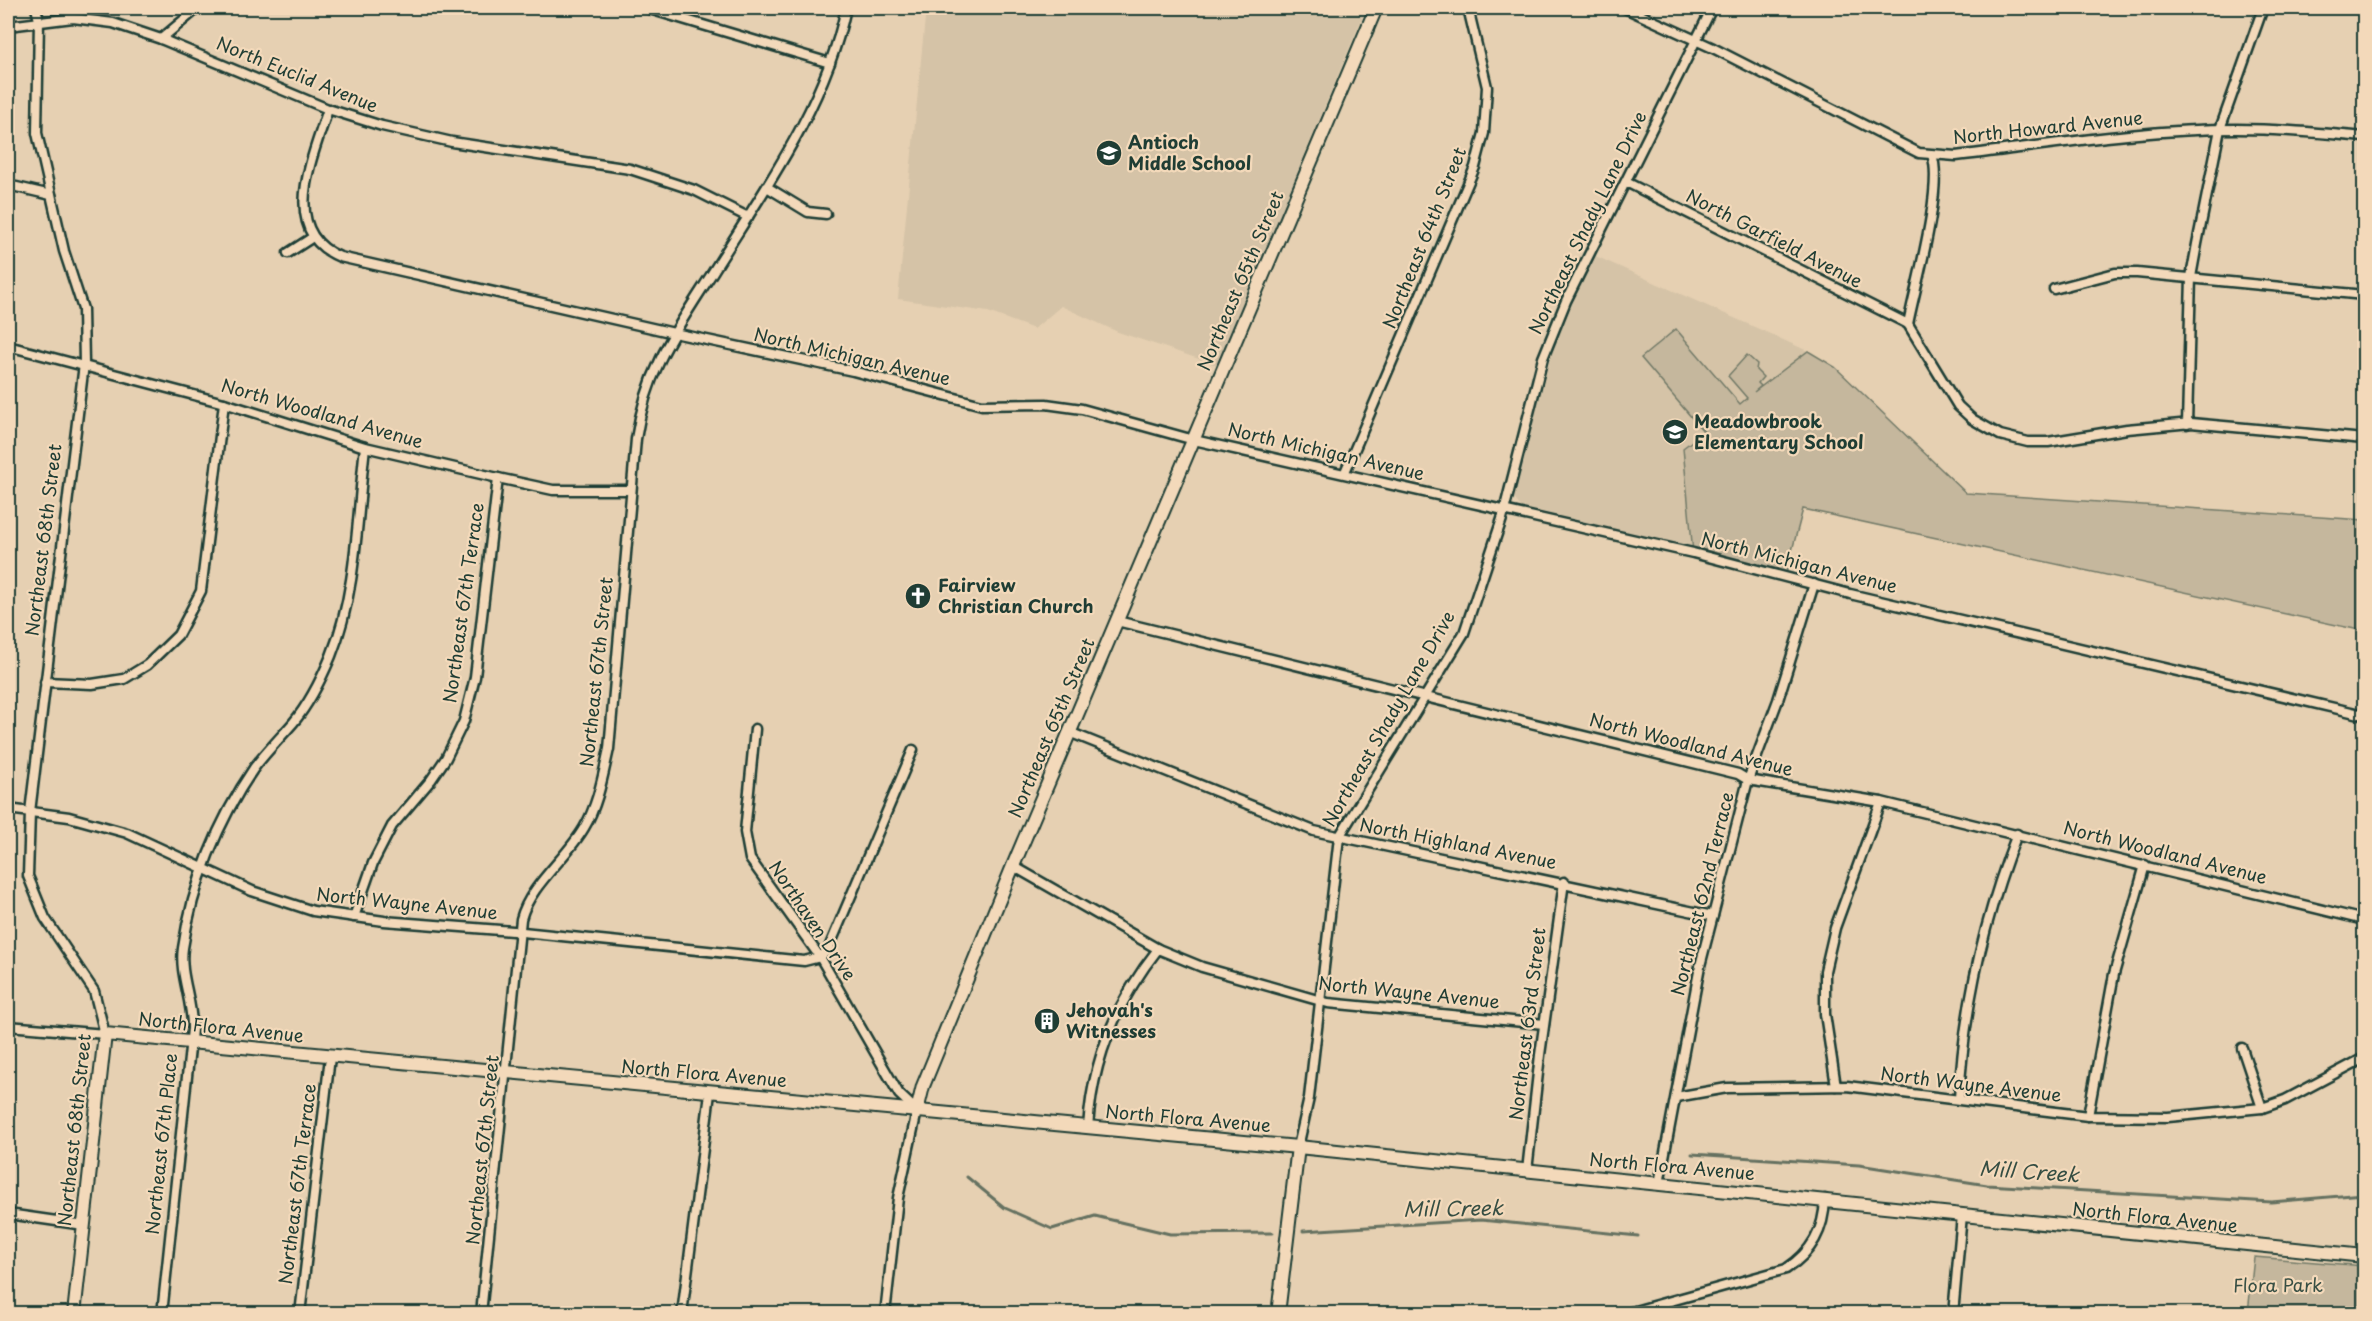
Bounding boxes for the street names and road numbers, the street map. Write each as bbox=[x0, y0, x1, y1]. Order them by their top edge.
street label: North Euclid Avenue bbox=[213, 29, 383, 118]
street label: North Howard Avenue bbox=[1952, 103, 2144, 150]
street label: Northeast Shady Lane Drive bbox=[1521, 106, 1653, 338]
street label: Northeast 64th Street bbox=[1375, 143, 1472, 332]
street label: North Garfield Avenue bbox=[1682, 181, 1868, 294]
street label: Northeast 65th Street bbox=[1189, 186, 1290, 375]
street label: North Michigan Avenue bbox=[751, 320, 954, 391]
street label: North Woodland Avenue bbox=[218, 371, 427, 454]
street label: North Michigan Avenue bbox=[1225, 415, 1428, 486]
street label: Northeast 68th Street bbox=[17, 442, 68, 637]
street label: Northeast 67th Terrace bbox=[435, 501, 490, 705]
street label: North Michigan Avenue bbox=[1698, 524, 1900, 599]
street label: Northeast 67th Street bbox=[572, 575, 619, 768]
street label: Northeast Shady Lane Drive bbox=[1315, 605, 1461, 831]
street label: Northeast 65th Street bbox=[1000, 633, 1101, 822]
street label: North Woodland Avenue bbox=[1587, 705, 1796, 782]
street label: Northeast 62nd Terrace bbox=[1663, 789, 1740, 998]
street label: North Highland Avenue bbox=[1357, 810, 1559, 875]
street label: North Woodland Avenue bbox=[2061, 813, 2270, 890]
street label: Northaven Drive bbox=[763, 855, 863, 985]
street label: North Wayne Avenue bbox=[315, 880, 499, 925]
street label: Northeast 63rd Street bbox=[1501, 926, 1552, 1122]
street label: North Wayne Avenue bbox=[1317, 969, 1501, 1014]
street label: North Flora Avenue bbox=[137, 1004, 305, 1049]
street label: Northeast 68th Street bbox=[50, 1032, 97, 1227]
street label: Northeast 67th Place bbox=[138, 1052, 183, 1236]
street label: North Flora Avenue bbox=[620, 1052, 788, 1093]
street label: Northeast 67th Street bbox=[458, 1053, 505, 1246]
street label: North Wayne Avenue bbox=[1879, 1059, 2063, 1108]
street label: Northeast 67th Terrace bbox=[271, 1082, 322, 1286]
street label: North Flora Avenue bbox=[1104, 1097, 1272, 1138]
street label: North Flora Avenue bbox=[1588, 1145, 1756, 1186]
street label: North Flora Avenue bbox=[2071, 1194, 2239, 1239]

